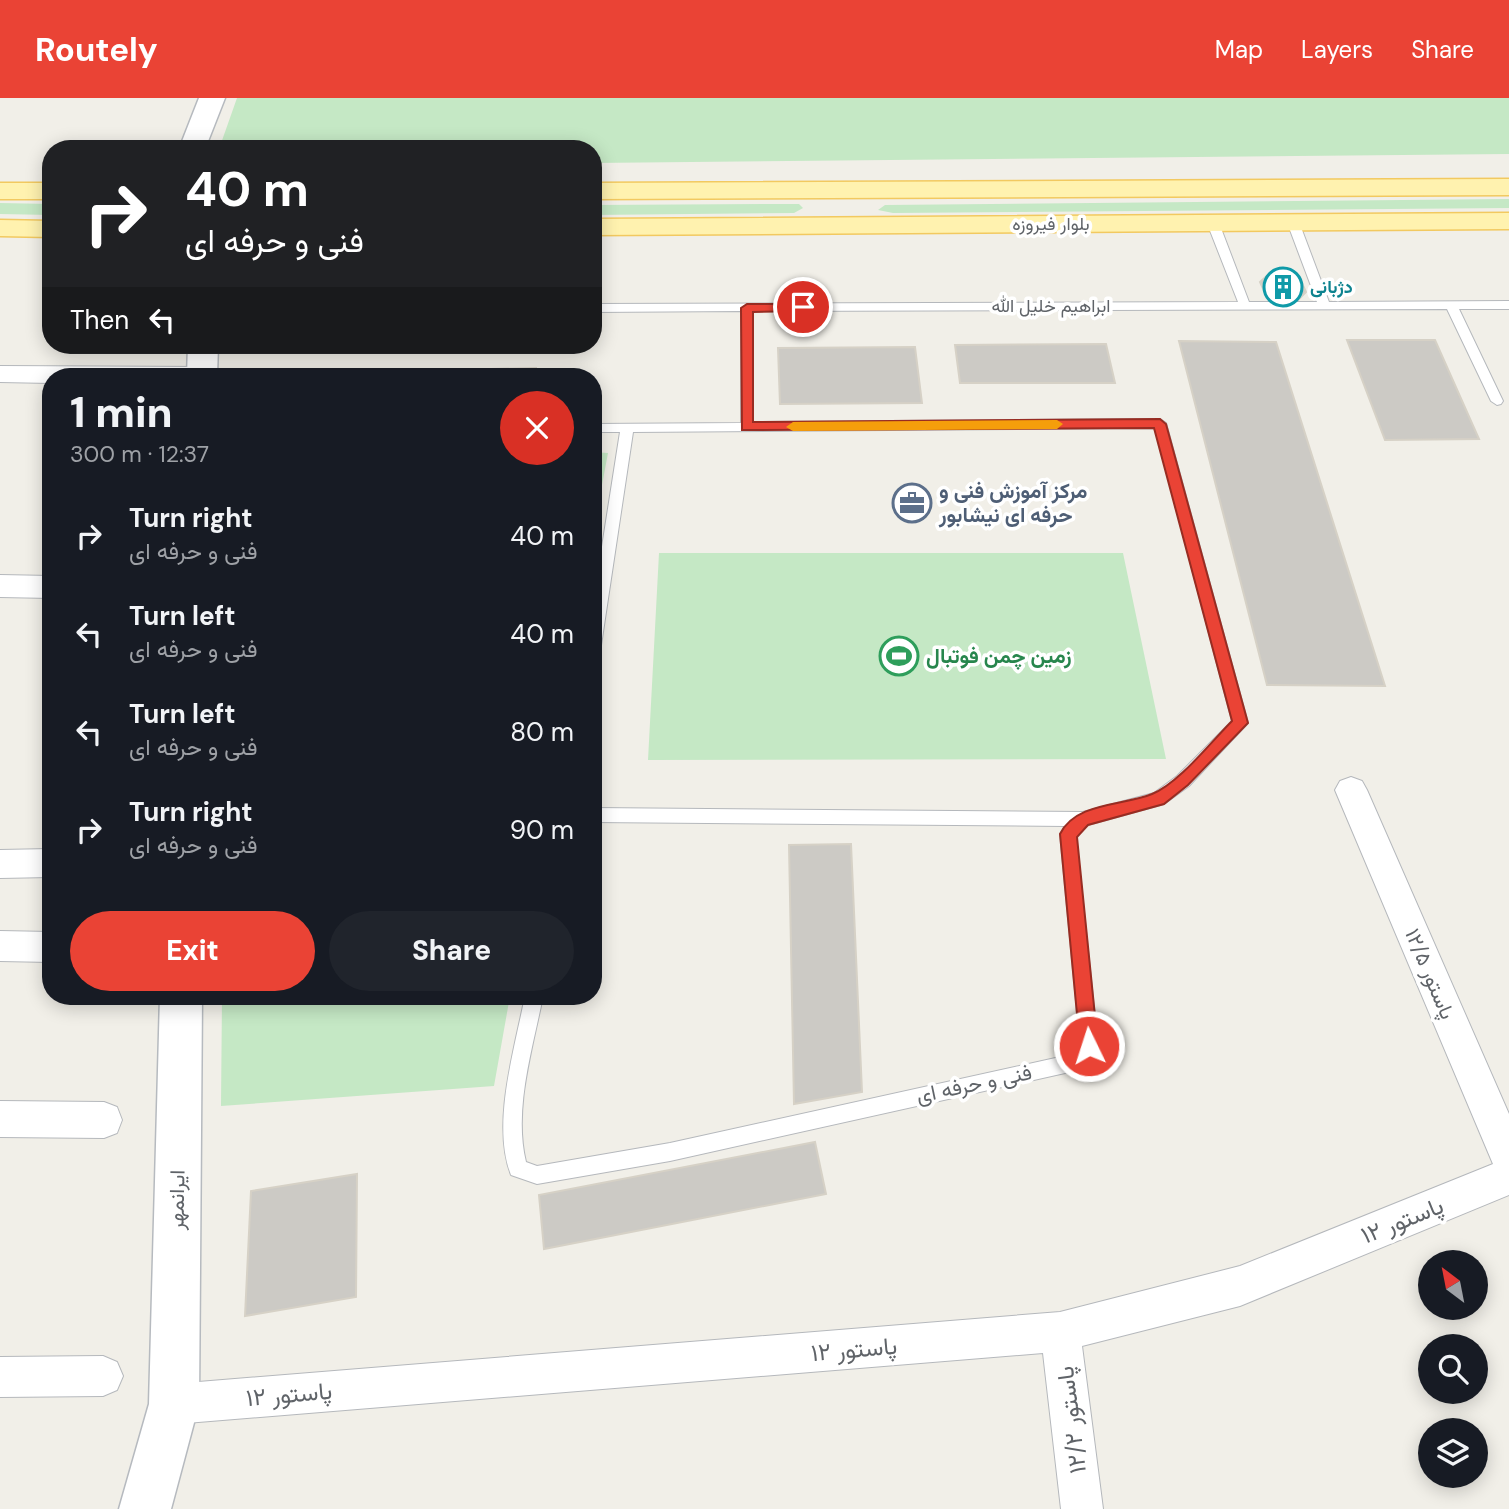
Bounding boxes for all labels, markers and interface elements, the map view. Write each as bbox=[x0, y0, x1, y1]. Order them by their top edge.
text: Routely bbox=[35, 28, 158, 71]
text: Map bbox=[1215, 34, 1263, 65]
text: Layers bbox=[1301, 34, 1373, 65]
text: Share bbox=[1411, 34, 1474, 65]
text: 40 m bbox=[185, 157, 309, 221]
icon: right bbox=[70, 168, 161, 259]
street label: بلوار فیروزه bbox=[1012, 212, 1090, 236]
text: فنی و حرفه ای bbox=[185, 220, 364, 262]
building icon: دژبانی bbox=[1262, 266, 1304, 308]
place label: دژبانی bbox=[1310, 275, 1353, 299]
pin bbox=[773, 277, 833, 337]
icon: arrive bbox=[784, 288, 822, 326]
street label: ابراهیم خلیل الله bbox=[991, 294, 1111, 318]
icon: left bbox=[143, 301, 181, 339]
text: Then bbox=[70, 303, 129, 337]
text: 1 min bbox=[70, 385, 173, 440]
button: close bbox=[500, 391, 574, 465]
text: 300 m · 12:37 bbox=[70, 439, 209, 469]
place label: مرکز آموزش فنی و حرفه ای نیشابور bbox=[938, 477, 1087, 529]
office icon: مرکز آموزش فنی و حرفه ای نیشابور bbox=[891, 482, 933, 524]
text: Turn right bbox=[129, 501, 253, 535]
icon: right bbox=[70, 517, 108, 555]
text: 40 m bbox=[510, 519, 574, 553]
text: فنی و حرفه ای bbox=[129, 536, 257, 566]
text: Turn left bbox=[129, 599, 236, 633]
icon: left bbox=[70, 615, 108, 653]
text: 40 m bbox=[510, 617, 574, 651]
text: فنی و حرفه ای bbox=[129, 634, 257, 664]
sports icon: زمین چمن فوتبال bbox=[878, 635, 920, 677]
place label: زمین چمن فوتبال bbox=[926, 642, 1072, 670]
text: Turn left bbox=[129, 697, 236, 731]
icon: left bbox=[70, 713, 108, 751]
text: 80 m bbox=[510, 715, 574, 749]
text: فنی و حرفه ای bbox=[129, 732, 257, 762]
text: Turn right bbox=[129, 795, 253, 829]
icon: right bbox=[70, 811, 108, 849]
text: 90 m bbox=[510, 813, 574, 847]
text: فنی و حرفه ای bbox=[129, 830, 257, 860]
button: Exit bbox=[70, 911, 315, 991]
button: Share bbox=[329, 911, 574, 991]
street label: پاستور ۱۲/۵ bbox=[1398, 924, 1462, 1024]
position arrow bbox=[1052, 1009, 1126, 1083]
street label: فنی و حرفه ای bbox=[914, 1058, 1034, 1110]
street label: ایرانمهر bbox=[162, 1170, 192, 1231]
street label: ۱۲ پاستور bbox=[1356, 1190, 1448, 1251]
north arrow bbox=[1418, 1250, 1488, 1320]
map controls bbox=[1418, 1250, 1488, 1488]
street label: ۱۲ پاستور bbox=[810, 1330, 898, 1369]
button: search bbox=[1418, 1334, 1488, 1404]
street label: پاستور ۱۲/۲ bbox=[1049, 1364, 1094, 1476]
street label: ۱۲ پاستور bbox=[245, 1375, 333, 1414]
button: layers bbox=[1418, 1418, 1488, 1488]

